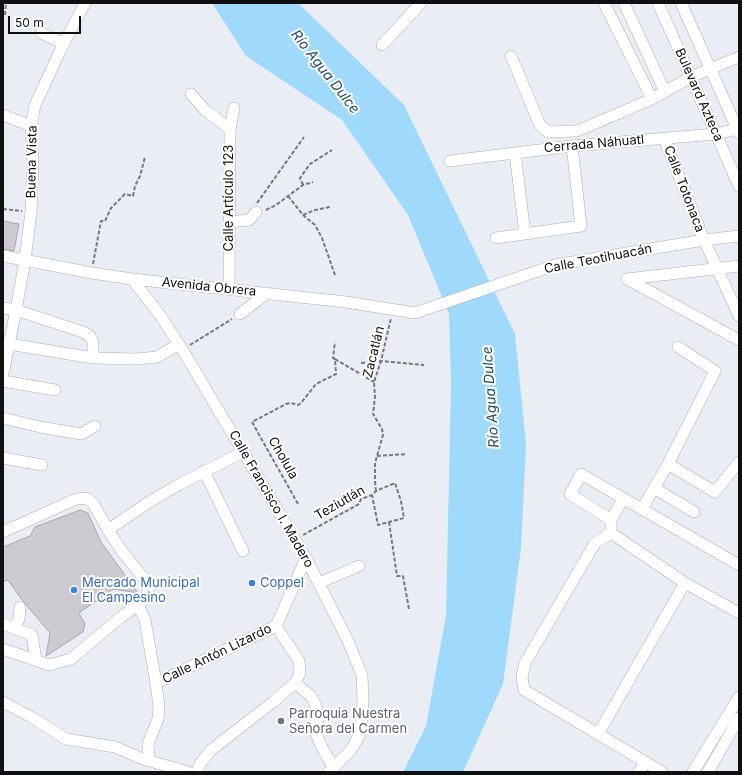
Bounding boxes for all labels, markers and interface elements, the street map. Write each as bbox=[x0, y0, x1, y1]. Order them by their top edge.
scale bar bbox=[10, 8, 83, 34]
text: 50 m bbox=[15, 15, 44, 30]
water label: Río Agua Dulce bbox=[287, 27, 363, 117]
street label: Bulevard Azteca bbox=[671, 46, 727, 144]
street label: Buena Vista bbox=[24, 125, 40, 199]
street label: Cerrada Náhuatl bbox=[543, 132, 645, 156]
street label: Calle Totonaca bbox=[660, 144, 708, 234]
street label: Calle Artículo 123 bbox=[221, 145, 237, 251]
street label: Calle Teotihuacán bbox=[543, 241, 653, 277]
street label: Avenida Obrera bbox=[161, 274, 257, 300]
street label: Zacatlán bbox=[360, 325, 388, 379]
water label: Río Agua Dulce bbox=[479, 346, 503, 448]
street label: Calle Francisco I. Madero bbox=[225, 428, 317, 570]
street label: Cholula bbox=[265, 434, 301, 482]
street label: Teziutlán bbox=[312, 482, 368, 524]
place label: Mercado Municipal El Campesino bbox=[82, 575, 200, 606]
place label: Coppel bbox=[260, 575, 304, 591]
marker: Coppel bbox=[247, 578, 257, 588]
marker: Mercado Municipal El Campesino bbox=[69, 585, 79, 595]
street label: Calle Antón Lizardo bbox=[160, 621, 274, 687]
place label: Parroquia Nuestra Señora del Carmen bbox=[289, 706, 407, 737]
marker: Parroquia Nuestra Señora del Carmen bbox=[276, 716, 286, 726]

